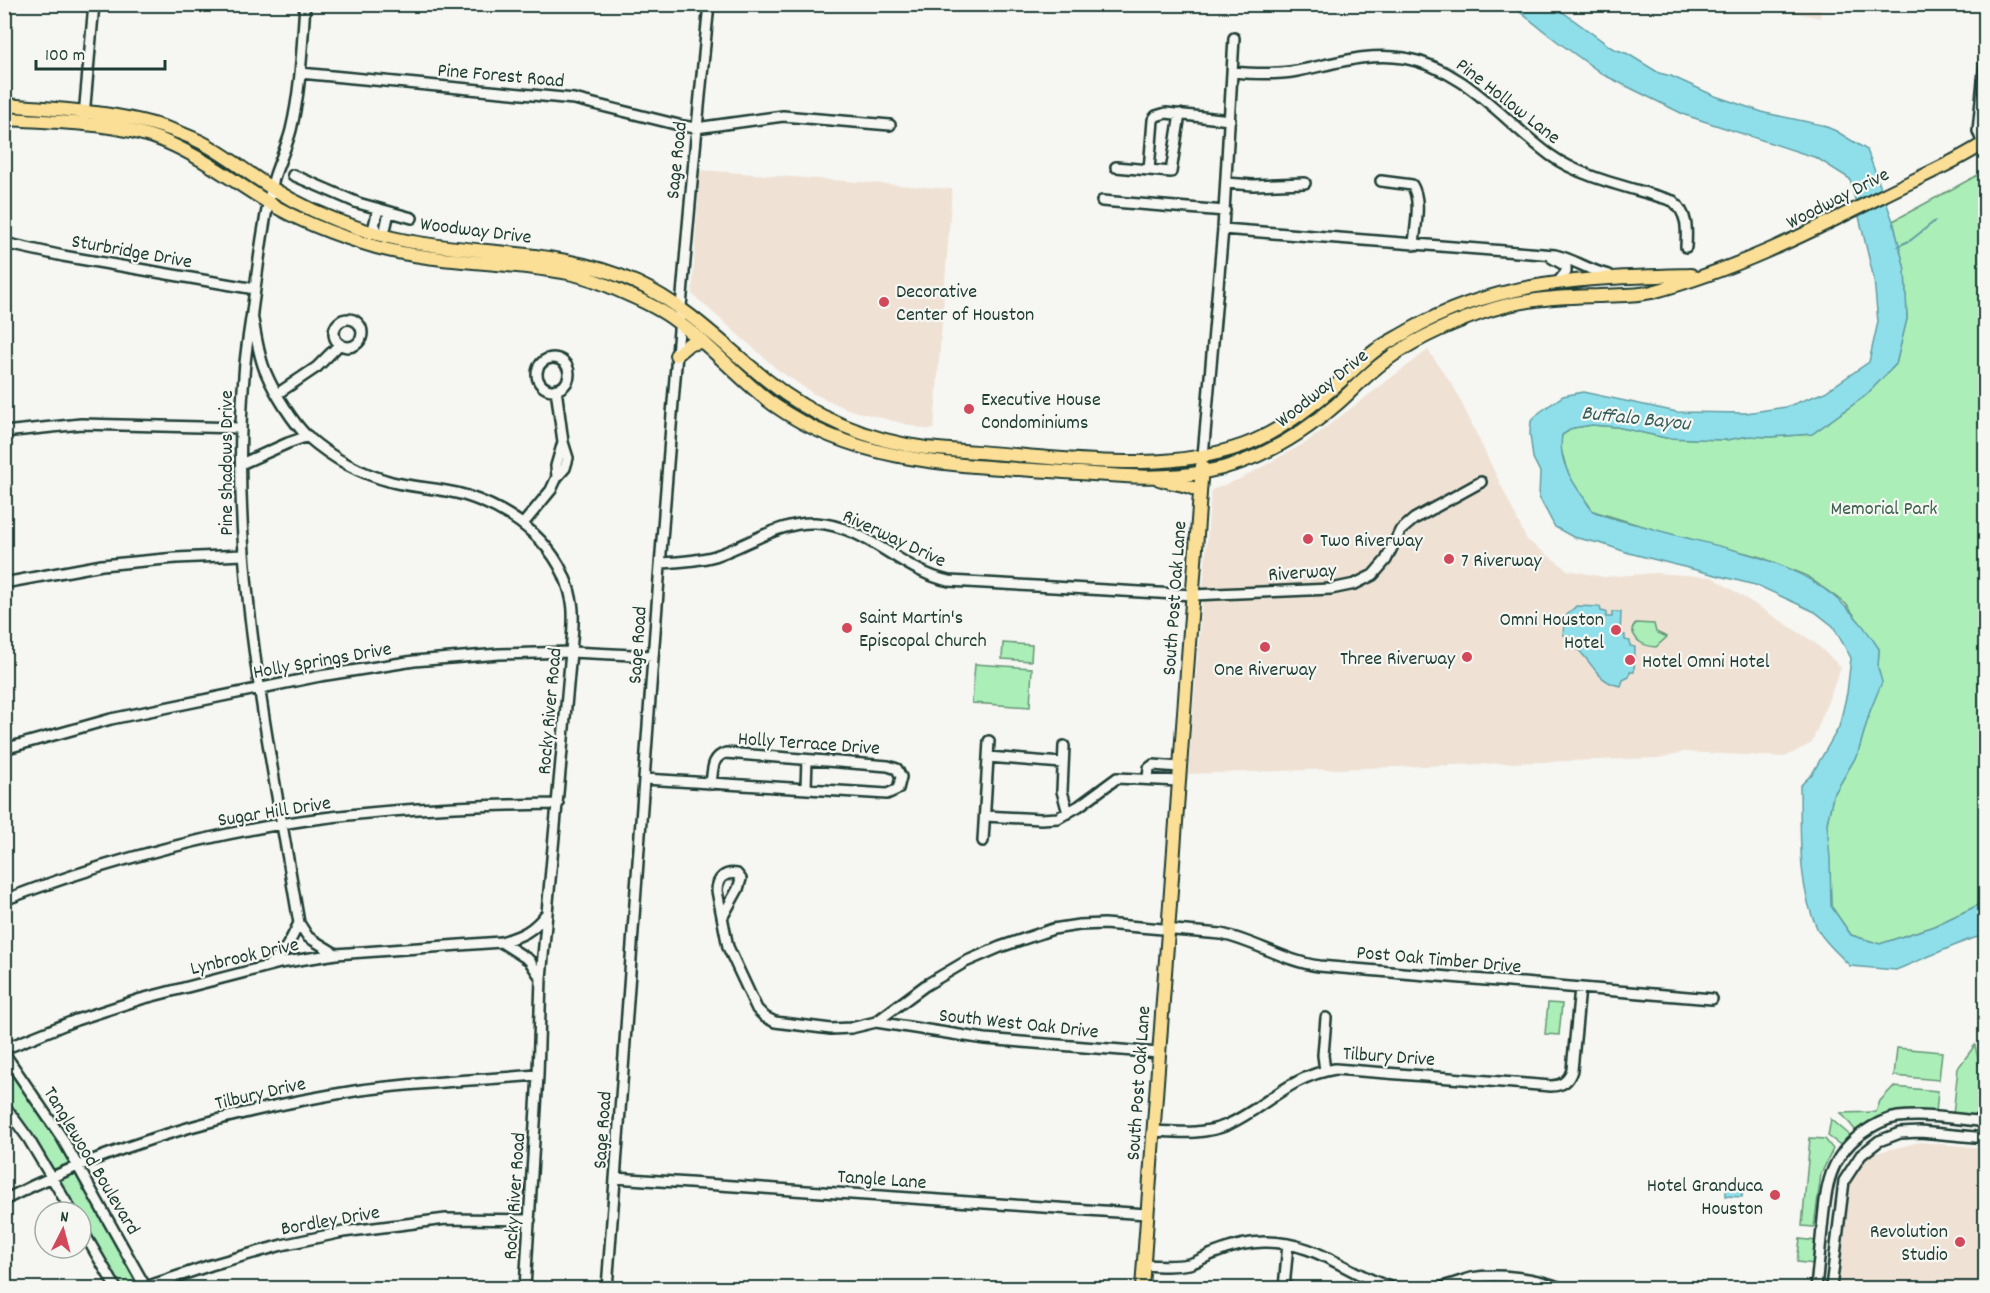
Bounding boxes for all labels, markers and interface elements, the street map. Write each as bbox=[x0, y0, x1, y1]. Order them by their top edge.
scale bar bbox=[36, 33, 165, 71]
text: 100 m bbox=[45, 44, 85, 69]
street label: Pine Hollow Lane bbox=[1449, 53, 1566, 152]
street label: Pine Forest Road bbox=[436, 57, 565, 96]
street label: Sage Road bbox=[660, 120, 696, 200]
street label: Woodway Drive bbox=[1782, 162, 1895, 238]
street label: Woodway Drive bbox=[418, 211, 533, 253]
street label: Sturbridge Drive bbox=[69, 229, 194, 277]
place label: Decorative Center of Houston bbox=[896, 279, 1034, 330]
marker: Decorative Center of Houston bbox=[877, 295, 891, 309]
street label: Woodway Drive bbox=[1271, 343, 1375, 435]
place label: Executive House Condominiums bbox=[981, 387, 1101, 438]
street label: Pine Shadows Drive bbox=[214, 390, 242, 536]
water label: Buffalo Bayou bbox=[1580, 399, 1693, 441]
marker: Executive House Condominiums bbox=[962, 402, 976, 416]
park label: Memorial Park bbox=[1830, 496, 1938, 524]
street label: Riverway Drive bbox=[837, 503, 950, 576]
street label: South Post Oak Lane bbox=[1157, 520, 1195, 677]
place label: Two Riverway bbox=[1320, 528, 1424, 556]
marker: Two Riverway bbox=[1301, 532, 1315, 546]
place label: 7 Riverway bbox=[1461, 548, 1542, 576]
marker: 7 Riverway bbox=[1442, 552, 1456, 566]
street label: Riverway bbox=[1267, 558, 1338, 590]
street label: Sage Road bbox=[622, 605, 656, 685]
place label: Saint Martin's Episcopal Church bbox=[859, 605, 987, 656]
place label: Omni Houston Hotel bbox=[1500, 607, 1604, 658]
marker: Saint Martin's Episcopal Church bbox=[840, 621, 854, 635]
marker: Omni Houston Hotel bbox=[1609, 623, 1623, 637]
street label: Holly Springs Drive bbox=[251, 636, 394, 688]
marker: One Riverway bbox=[1258, 640, 1272, 654]
place label: Three Riverway bbox=[1340, 646, 1456, 674]
street label: Rocky River Road bbox=[531, 647, 570, 776]
place label: Hotel Omni Hotel bbox=[1642, 649, 1770, 677]
marker: Three Riverway bbox=[1460, 650, 1474, 664]
marker: Hotel Omni Hotel bbox=[1623, 653, 1637, 667]
place label: One Riverway bbox=[1214, 657, 1317, 685]
street label: Holly Terrace Drive bbox=[737, 726, 881, 764]
street label: Sugar Hill Drive bbox=[216, 790, 333, 836]
street label: Lynbrook Drive bbox=[188, 932, 302, 984]
street label: Post Oak Timber Drive bbox=[1355, 940, 1523, 982]
street label: South West Oak Drive bbox=[938, 1003, 1100, 1047]
street label: South Post Oak Lane bbox=[1121, 1005, 1159, 1162]
street label: Tilbury Drive bbox=[1342, 1041, 1436, 1075]
street label: Tilbury Drive bbox=[213, 1071, 309, 1119]
street label: Tanglewood Boulevard bbox=[35, 1082, 146, 1241]
street label: Sage Road bbox=[587, 1090, 621, 1170]
street label: Rocky River Road bbox=[498, 1132, 534, 1261]
street label: Tangle Lane bbox=[836, 1164, 927, 1198]
place label: Hotel Granduca Houston bbox=[1647, 1173, 1764, 1224]
marker: Hotel Granduca Houston bbox=[1768, 1188, 1782, 1202]
street label: Bordley Drive bbox=[279, 1199, 382, 1244]
north arrow bbox=[33, 1200, 93, 1260]
text: N bbox=[59, 1206, 70, 1229]
place label: Revolution Studio bbox=[1870, 1219, 1948, 1270]
marker: Revolution Studio bbox=[1953, 1235, 1967, 1249]

